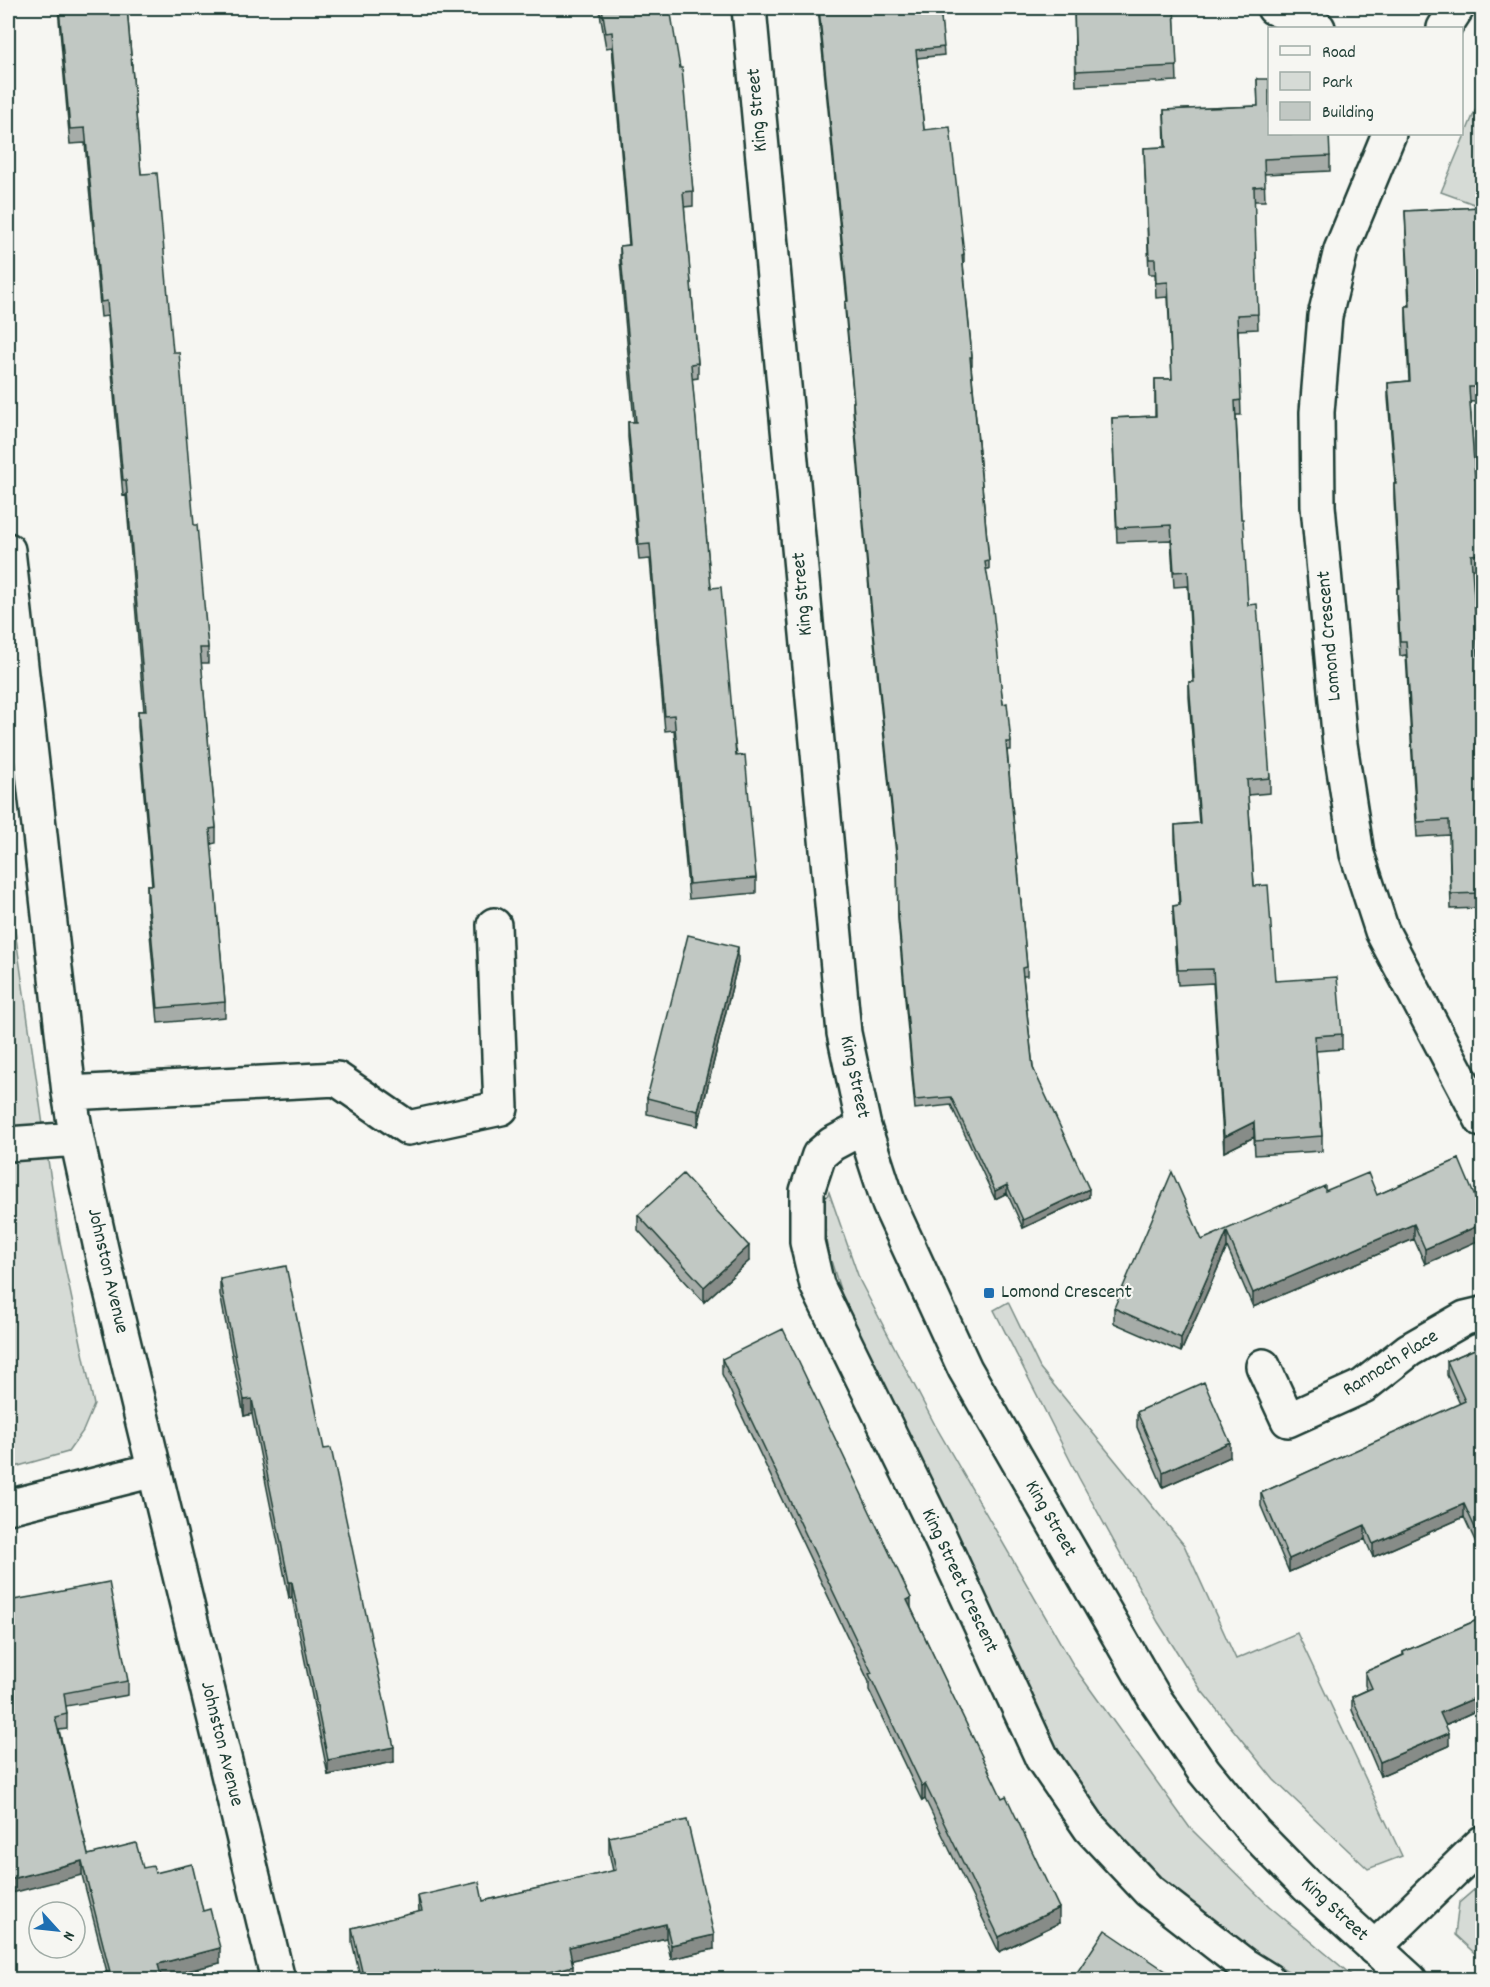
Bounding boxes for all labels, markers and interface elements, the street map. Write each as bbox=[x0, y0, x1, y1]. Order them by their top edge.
legend bbox=[1268, 27, 1463, 135]
text: Road bbox=[1322, 41, 1356, 66]
street label: King Street bbox=[740, 67, 776, 153]
text: Park bbox=[1322, 71, 1353, 96]
text: Building bbox=[1322, 101, 1374, 126]
street label: King Street bbox=[785, 551, 821, 637]
street label: Lomond Crescent bbox=[1310, 570, 1350, 702]
street label: King Street bbox=[832, 1033, 876, 1121]
street label: Johnston Avenue bbox=[79, 1206, 135, 1337]
place label: Lomond Crescent bbox=[1001, 1279, 1132, 1307]
marker: Lomond Crescent bbox=[982, 1286, 996, 1300]
street label: Rannoch Place bbox=[1338, 1323, 1445, 1405]
street label: King Street bbox=[1017, 1476, 1083, 1562]
street label: King Street Crescent bbox=[913, 1504, 1005, 1658]
street label: Johnston Avenue bbox=[192, 1679, 250, 1810]
street label: King Street bbox=[1294, 1871, 1374, 1949]
north arrow bbox=[27, 1900, 87, 1960]
text: N bbox=[56, 1927, 80, 1945]

